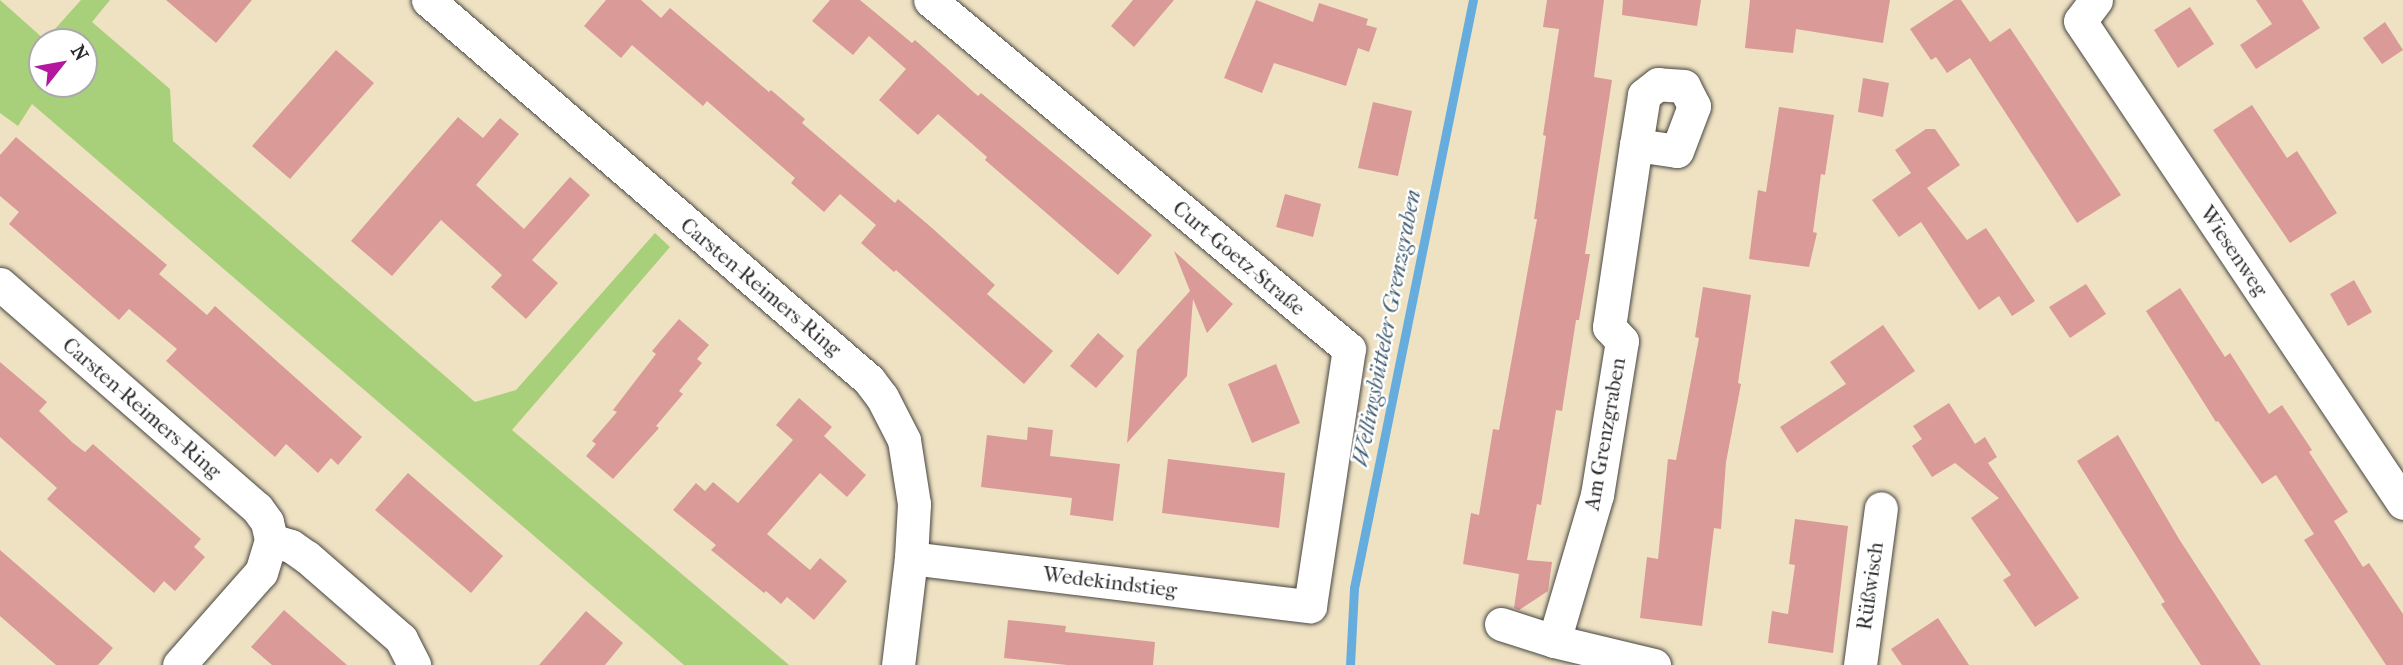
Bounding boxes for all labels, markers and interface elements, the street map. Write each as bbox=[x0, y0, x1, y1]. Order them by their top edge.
north arrow bbox=[28, 28, 98, 98]
text: N bbox=[66, 41, 92, 65]
water label: Wellingsbütteler Grenzgraben bbox=[1347, 187, 1427, 469]
street label: Curt-Goetz-Straße bbox=[1168, 195, 1310, 321]
street label: Wiesenweg bbox=[2195, 201, 2273, 301]
street label: Carsten-Reimers-Ring bbox=[675, 212, 847, 362]
street label: Carsten-Reimers-Ring bbox=[57, 332, 227, 484]
street label: Am Grenzgraben bbox=[1579, 356, 1631, 512]
street label: Rüßwisch bbox=[1851, 540, 1889, 632]
street label: Wedekindstieg bbox=[1042, 561, 1178, 603]

